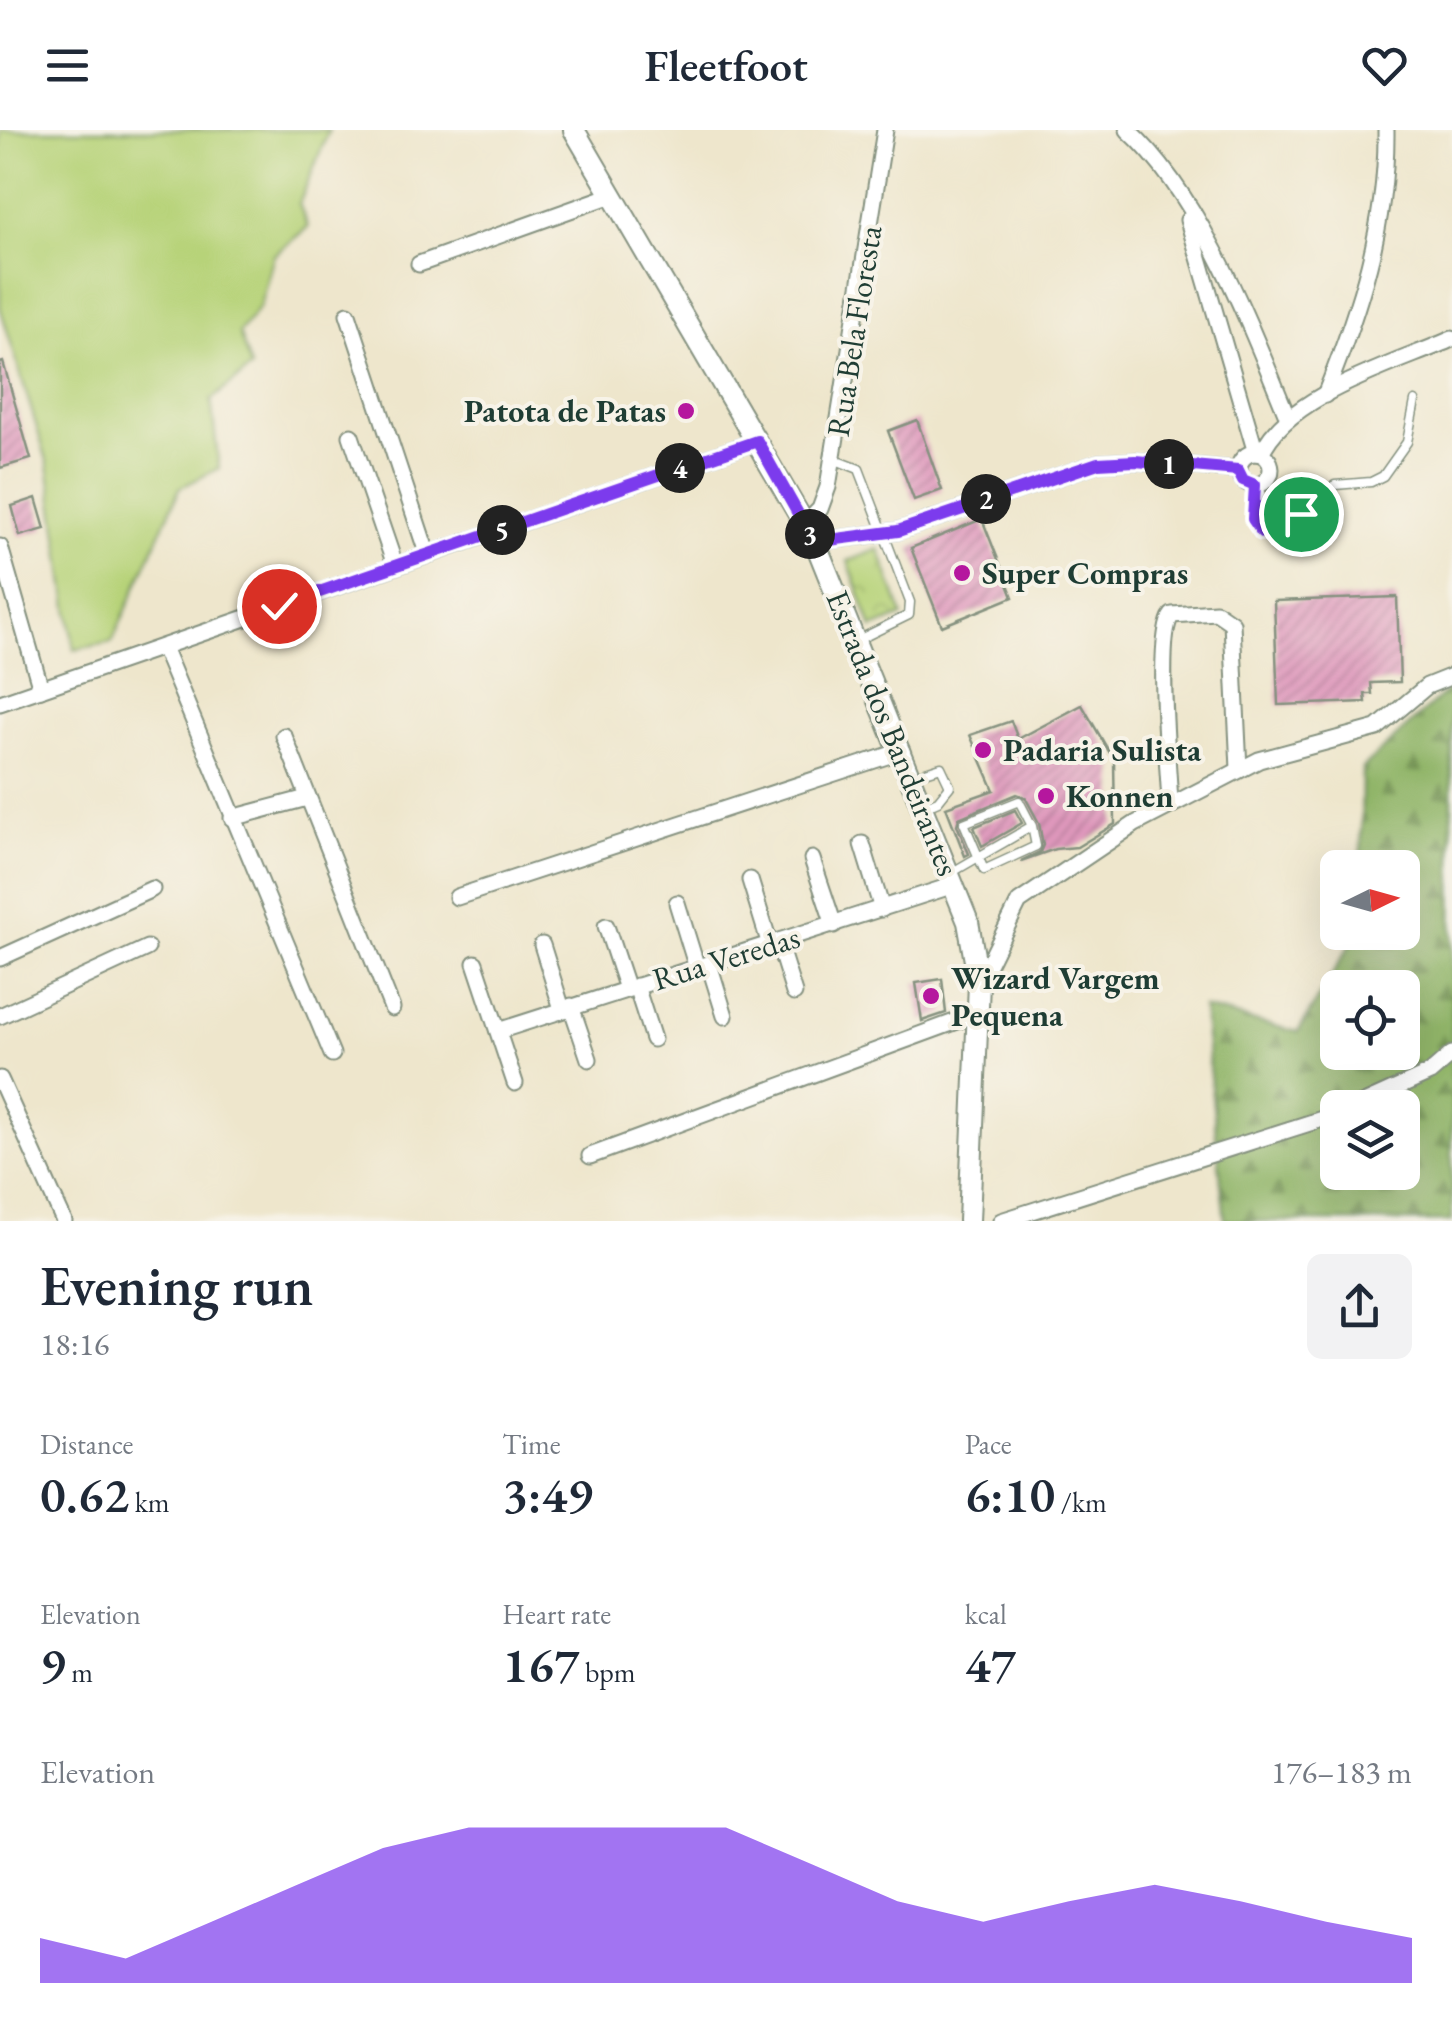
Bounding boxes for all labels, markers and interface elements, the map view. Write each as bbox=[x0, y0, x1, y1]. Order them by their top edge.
text: Fleetfoot bbox=[644, 36, 808, 94]
icon: menu bbox=[40, 38, 95, 93]
icon: heart bbox=[1357, 38, 1412, 93]
street label: Rua Bela Floresta bbox=[817, 222, 891, 440]
place label: Patota de Patas bbox=[464, 390, 666, 432]
marker: Patota de Patas bbox=[675, 400, 697, 422]
pin: 1 bbox=[1144, 439, 1194, 489]
pin: 4 bbox=[655, 443, 705, 493]
text: 1 bbox=[1162, 446, 1176, 482]
text: 4 bbox=[673, 450, 687, 486]
pin bbox=[1259, 472, 1344, 557]
pin: 2 bbox=[961, 474, 1011, 524]
text: 2 bbox=[979, 481, 993, 517]
icon: arrive bbox=[1274, 487, 1329, 542]
pin: 5 bbox=[477, 505, 527, 555]
pin: 3 bbox=[785, 509, 835, 559]
text: 5 bbox=[495, 512, 509, 548]
text: 3 bbox=[803, 516, 817, 552]
place label: Super Compras bbox=[982, 552, 1188, 594]
marker: Super Compras bbox=[951, 562, 973, 584]
pin bbox=[237, 564, 322, 649]
icon: check bbox=[252, 579, 307, 634]
street label: Estrada dos Bandeirantes bbox=[817, 584, 969, 882]
place label: Padaria Sulista bbox=[1003, 729, 1202, 771]
marker: Padaria Sulista bbox=[972, 739, 994, 761]
place label: Konnen bbox=[1066, 775, 1174, 817]
marker: Konnen bbox=[1035, 785, 1057, 807]
north arrow bbox=[1320, 850, 1420, 950]
map controls bbox=[1320, 850, 1420, 1190]
street label: Rua Veredas bbox=[647, 916, 805, 1000]
place label: Wizard Vargem Pequena bbox=[951, 957, 1160, 1036]
button: locate bbox=[1320, 970, 1420, 1070]
marker: Wizard Vargem Pequena bbox=[920, 985, 942, 1007]
button: layers bbox=[1320, 1090, 1420, 1190]
text: Evening run bbox=[40, 1250, 313, 1321]
button: share bbox=[1307, 1254, 1412, 1359]
text: 18:16 bbox=[40, 1323, 109, 1365]
text: Distance bbox=[40, 1426, 134, 1462]
text: Time bbox=[502, 1426, 561, 1462]
text: Pace bbox=[965, 1426, 1012, 1462]
text: 0.62 bbox=[40, 1462, 129, 1527]
text: 3:49 bbox=[502, 1462, 593, 1527]
text: 6:10 bbox=[965, 1462, 1055, 1527]
text: km bbox=[129, 1484, 170, 1520]
text: /km bbox=[1055, 1484, 1107, 1520]
text: Elevation bbox=[40, 1596, 141, 1632]
text: Heart rate bbox=[502, 1596, 611, 1632]
text: kcal bbox=[965, 1596, 1007, 1632]
text: 9 bbox=[40, 1632, 66, 1697]
text: 167 bbox=[502, 1632, 579, 1697]
text: 47 bbox=[965, 1632, 1016, 1697]
text: m bbox=[66, 1654, 93, 1690]
text: bpm bbox=[579, 1654, 636, 1690]
text: Elevation bbox=[40, 1751, 155, 1793]
text: 176–183 m bbox=[1271, 1751, 1412, 1793]

